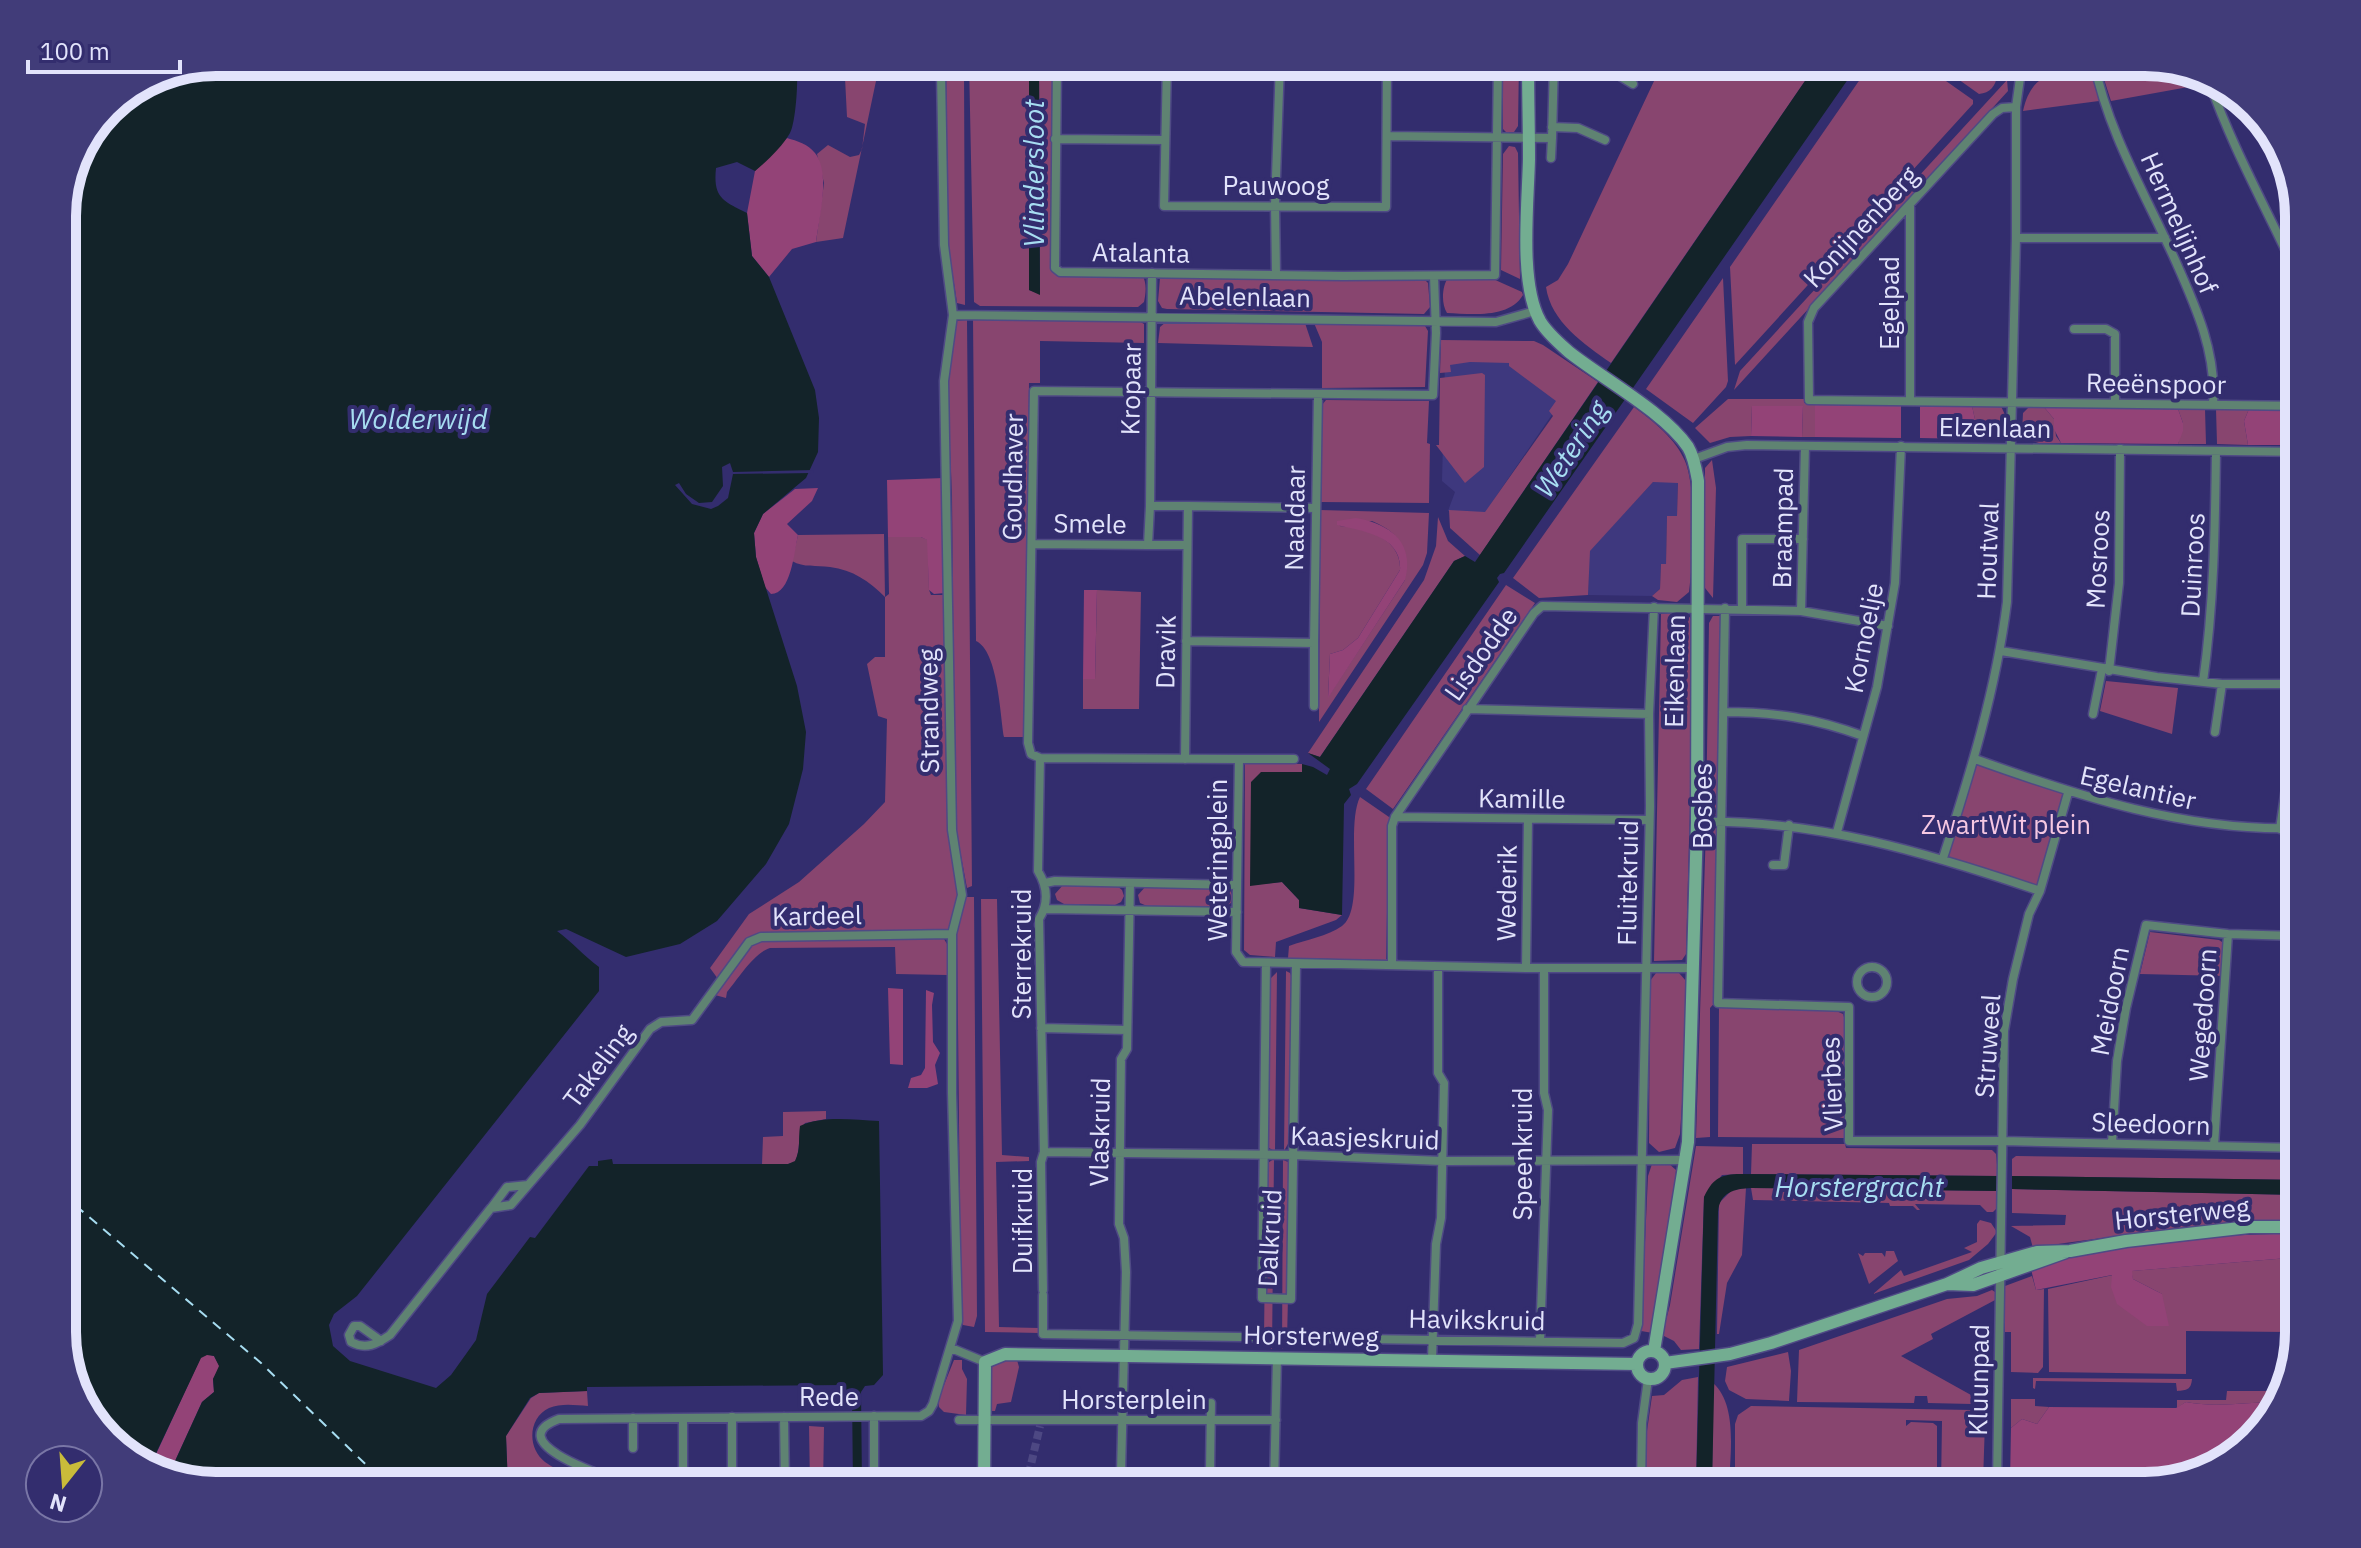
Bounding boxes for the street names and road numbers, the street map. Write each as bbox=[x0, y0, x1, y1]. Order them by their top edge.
street label: Hermelijnhof bbox=[2134, 146, 2226, 299]
street label: Konijnenberg bbox=[1795, 158, 1925, 294]
street label: Pauwoog bbox=[1223, 168, 1330, 202]
street label: Atalanta bbox=[1092, 234, 1191, 270]
street label: Egelpad bbox=[1872, 256, 1906, 350]
street label: Abelenlaan bbox=[1179, 278, 1311, 314]
street label: Kropaar bbox=[1112, 342, 1148, 436]
street label: Reeënspoor bbox=[2086, 365, 2227, 401]
street label: Elzenlaan bbox=[1938, 409, 2052, 445]
street label: Goudhaver bbox=[994, 413, 1030, 541]
street label: Naaldaar bbox=[1276, 464, 1312, 571]
street label: Braampad bbox=[1764, 467, 1800, 589]
street label: Houtwal bbox=[1968, 502, 2006, 600]
street label: Smele bbox=[1053, 505, 1127, 541]
street label: Mosroos bbox=[2077, 508, 2117, 610]
street label: Duinroos bbox=[2172, 512, 2212, 618]
street label: Kornoelje bbox=[1836, 580, 1890, 696]
street label: Lisdodde bbox=[1436, 600, 1525, 707]
street label: Eikenlaan bbox=[1656, 614, 1692, 728]
street label: Dravik bbox=[1147, 615, 1183, 689]
street label: Strandweg bbox=[910, 648, 946, 774]
street label: Egelantier bbox=[2077, 757, 2200, 817]
street label: Bosbes bbox=[1685, 763, 1719, 849]
street label: Weteringplein bbox=[1200, 779, 1234, 941]
street label: Kamille bbox=[1478, 780, 1566, 816]
street label: Fluitekruid bbox=[1609, 820, 1645, 946]
street label: Wederik bbox=[1488, 844, 1524, 941]
street label: Sterrekruid bbox=[1004, 888, 1038, 1020]
street label: Kardeel bbox=[772, 897, 862, 933]
street label: Meidoorn bbox=[2082, 943, 2136, 1058]
street label: Wegedoorn bbox=[2180, 947, 2224, 1083]
street label: Struweel bbox=[1966, 993, 2008, 1099]
street label: Takeling bbox=[555, 1016, 640, 1114]
street label: Vlierbes bbox=[1812, 1036, 1850, 1132]
street label: Vlaskruid bbox=[1081, 1077, 1117, 1187]
street label: Speenkruid bbox=[1505, 1087, 1539, 1221]
street label: Sleedoorn bbox=[2091, 1104, 2211, 1142]
street label: Kaasjeskruid bbox=[1290, 1117, 1440, 1157]
street label: Duifkruid bbox=[1005, 1168, 1039, 1274]
street label: Dalkruid bbox=[1249, 1188, 1289, 1288]
street label: Horsterweg bbox=[2113, 1189, 2251, 1237]
street label: Havikskruid bbox=[1408, 1301, 1546, 1337]
street label: Horsterweg bbox=[1243, 1317, 1379, 1353]
street label: Kluunpad bbox=[1960, 1324, 1996, 1436]
street label: Rede bbox=[799, 1379, 859, 1413]
street label: Horsterplein bbox=[1061, 1382, 1207, 1416]

